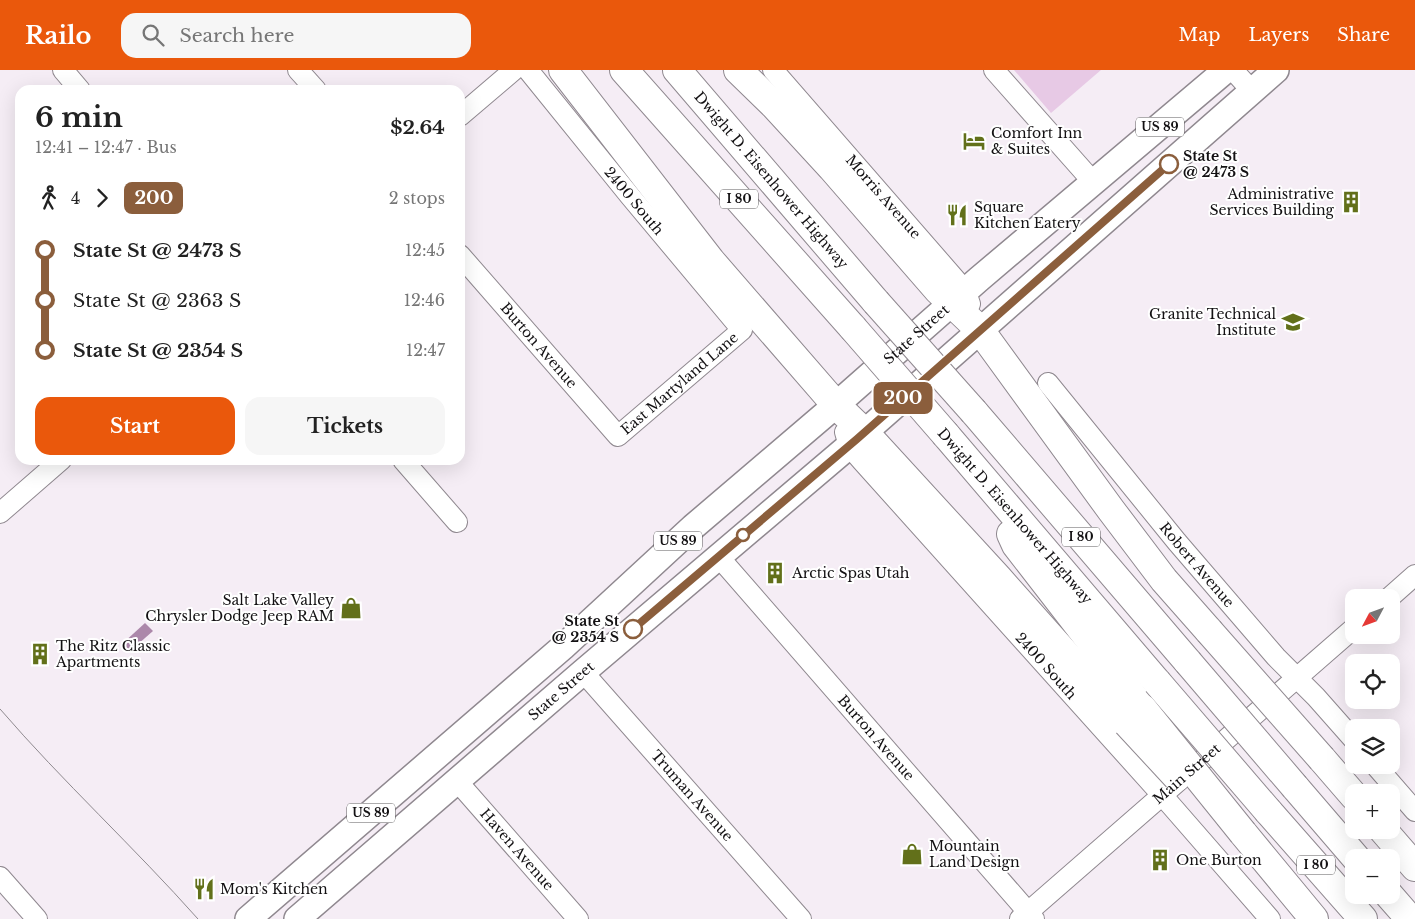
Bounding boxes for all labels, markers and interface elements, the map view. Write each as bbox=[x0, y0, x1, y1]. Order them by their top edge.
search box bbox=[121, 13, 471, 58]
text: Railo bbox=[25, 21, 91, 50]
icon: search bbox=[139, 21, 167, 49]
text: Search here bbox=[179, 24, 294, 47]
text: Map bbox=[1179, 24, 1220, 46]
text: Layers bbox=[1248, 24, 1309, 46]
text: Share bbox=[1337, 24, 1390, 46]
street label: Dwight D. Eisenhower Highway bbox=[690, 88, 852, 272]
text: 6 min bbox=[35, 100, 123, 135]
text: $2.64 bbox=[390, 116, 445, 139]
road number: US 89 bbox=[1136, 118, 1184, 136]
place label: Comfort Inn & Suites bbox=[991, 124, 1083, 158]
hotel icon: Comfort Inn & Suites bbox=[961, 128, 987, 154]
text: 12:41 – 12:47 · Bus bbox=[35, 137, 177, 157]
place label: State St @ 2473 S bbox=[1183, 147, 1249, 181]
street label: Morris Avenue bbox=[842, 151, 925, 242]
marker: State St @ 2473 S bbox=[1159, 154, 1179, 174]
street label: 2400 South bbox=[600, 163, 668, 239]
icon: walk bbox=[35, 184, 63, 212]
icon: forward bbox=[88, 184, 116, 212]
place label: Administrative Services Building bbox=[1209, 185, 1335, 219]
text: 200 bbox=[134, 187, 173, 209]
text: 4 bbox=[71, 188, 80, 208]
text: 2 stops bbox=[389, 188, 445, 208]
building icon: Administrative Services Building bbox=[1338, 189, 1364, 215]
road number: I 80 bbox=[720, 190, 758, 208]
place label: Square Kitchen Eatery bbox=[974, 198, 1081, 232]
restaurant icon: Square Kitchen Eatery bbox=[944, 202, 970, 228]
text: State St @ 2473 S bbox=[73, 239, 242, 262]
text: 12:45 bbox=[405, 240, 445, 260]
text: State St @ 2363 S bbox=[73, 289, 241, 312]
text: 12:46 bbox=[404, 290, 445, 310]
street label: Burton Avenue bbox=[497, 299, 581, 392]
street label: State Street bbox=[880, 300, 953, 368]
place label: Granite Technical Institute bbox=[1149, 305, 1276, 339]
school or university icon: Granite Technical Institute bbox=[1280, 309, 1306, 335]
street label: East Martyland Lane bbox=[617, 328, 742, 439]
text: State St @ 2354 S bbox=[73, 339, 243, 362]
text: 12:47 bbox=[406, 340, 445, 360]
line badge: 200 bbox=[874, 382, 932, 414]
text: 200 bbox=[884, 387, 922, 409]
button: Start bbox=[35, 397, 235, 455]
button: Tickets bbox=[245, 397, 445, 455]
street label: Dwight D. Eisenhower Highway bbox=[934, 424, 1096, 608]
street label: Robert Avenue bbox=[1156, 519, 1238, 611]
unlabelled marker bbox=[736, 528, 750, 542]
road number: I 80 bbox=[1062, 528, 1100, 547]
road number: US 89 bbox=[654, 532, 702, 551]
building icon: Arctic Spas Utah bbox=[762, 560, 788, 586]
place label: Arctic Spas Utah bbox=[791, 564, 910, 582]
north arrow bbox=[1345, 589, 1400, 644]
map controls bbox=[1345, 589, 1400, 904]
place label: Salt Lake Valley Chrysler Dodge Jeep RAM bbox=[145, 591, 334, 625]
shop icon: Salt Lake Valley Chrysler Dodge Jeep RAM bbox=[338, 595, 364, 621]
place label: State St @ 2354 S bbox=[552, 612, 620, 646]
marker: State St @ 2354 S bbox=[623, 619, 643, 639]
street label: 2400 South bbox=[1012, 629, 1081, 703]
place label: The Ritz Classic Apartments bbox=[55, 637, 171, 671]
building icon: The Ritz Classic Apartments bbox=[27, 641, 53, 667]
button: locate bbox=[1345, 654, 1400, 709]
street label: State Street bbox=[524, 657, 598, 724]
street label: Burton Avenue bbox=[834, 691, 918, 784]
button: layers bbox=[1345, 719, 1400, 774]
street label: Main Street bbox=[1149, 739, 1225, 808]
street label: Truman Avenue bbox=[647, 746, 737, 845]
button: + bbox=[1345, 784, 1400, 839]
road number: US 89 bbox=[347, 804, 395, 822]
street label: Haven Avenue bbox=[476, 805, 558, 894]
place label: Mountain Land Design bbox=[929, 837, 1020, 871]
shop icon: Mountain Land Design bbox=[899, 841, 925, 867]
building icon: One Burton bbox=[1147, 847, 1173, 873]
button: − bbox=[1345, 849, 1400, 904]
place label: One Burton bbox=[1176, 851, 1262, 869]
road number: I 80 bbox=[1297, 856, 1335, 874]
restaurant icon: Mom's Kitchen bbox=[191, 876, 217, 902]
place label: Mom's Kitchen bbox=[220, 880, 328, 898]

